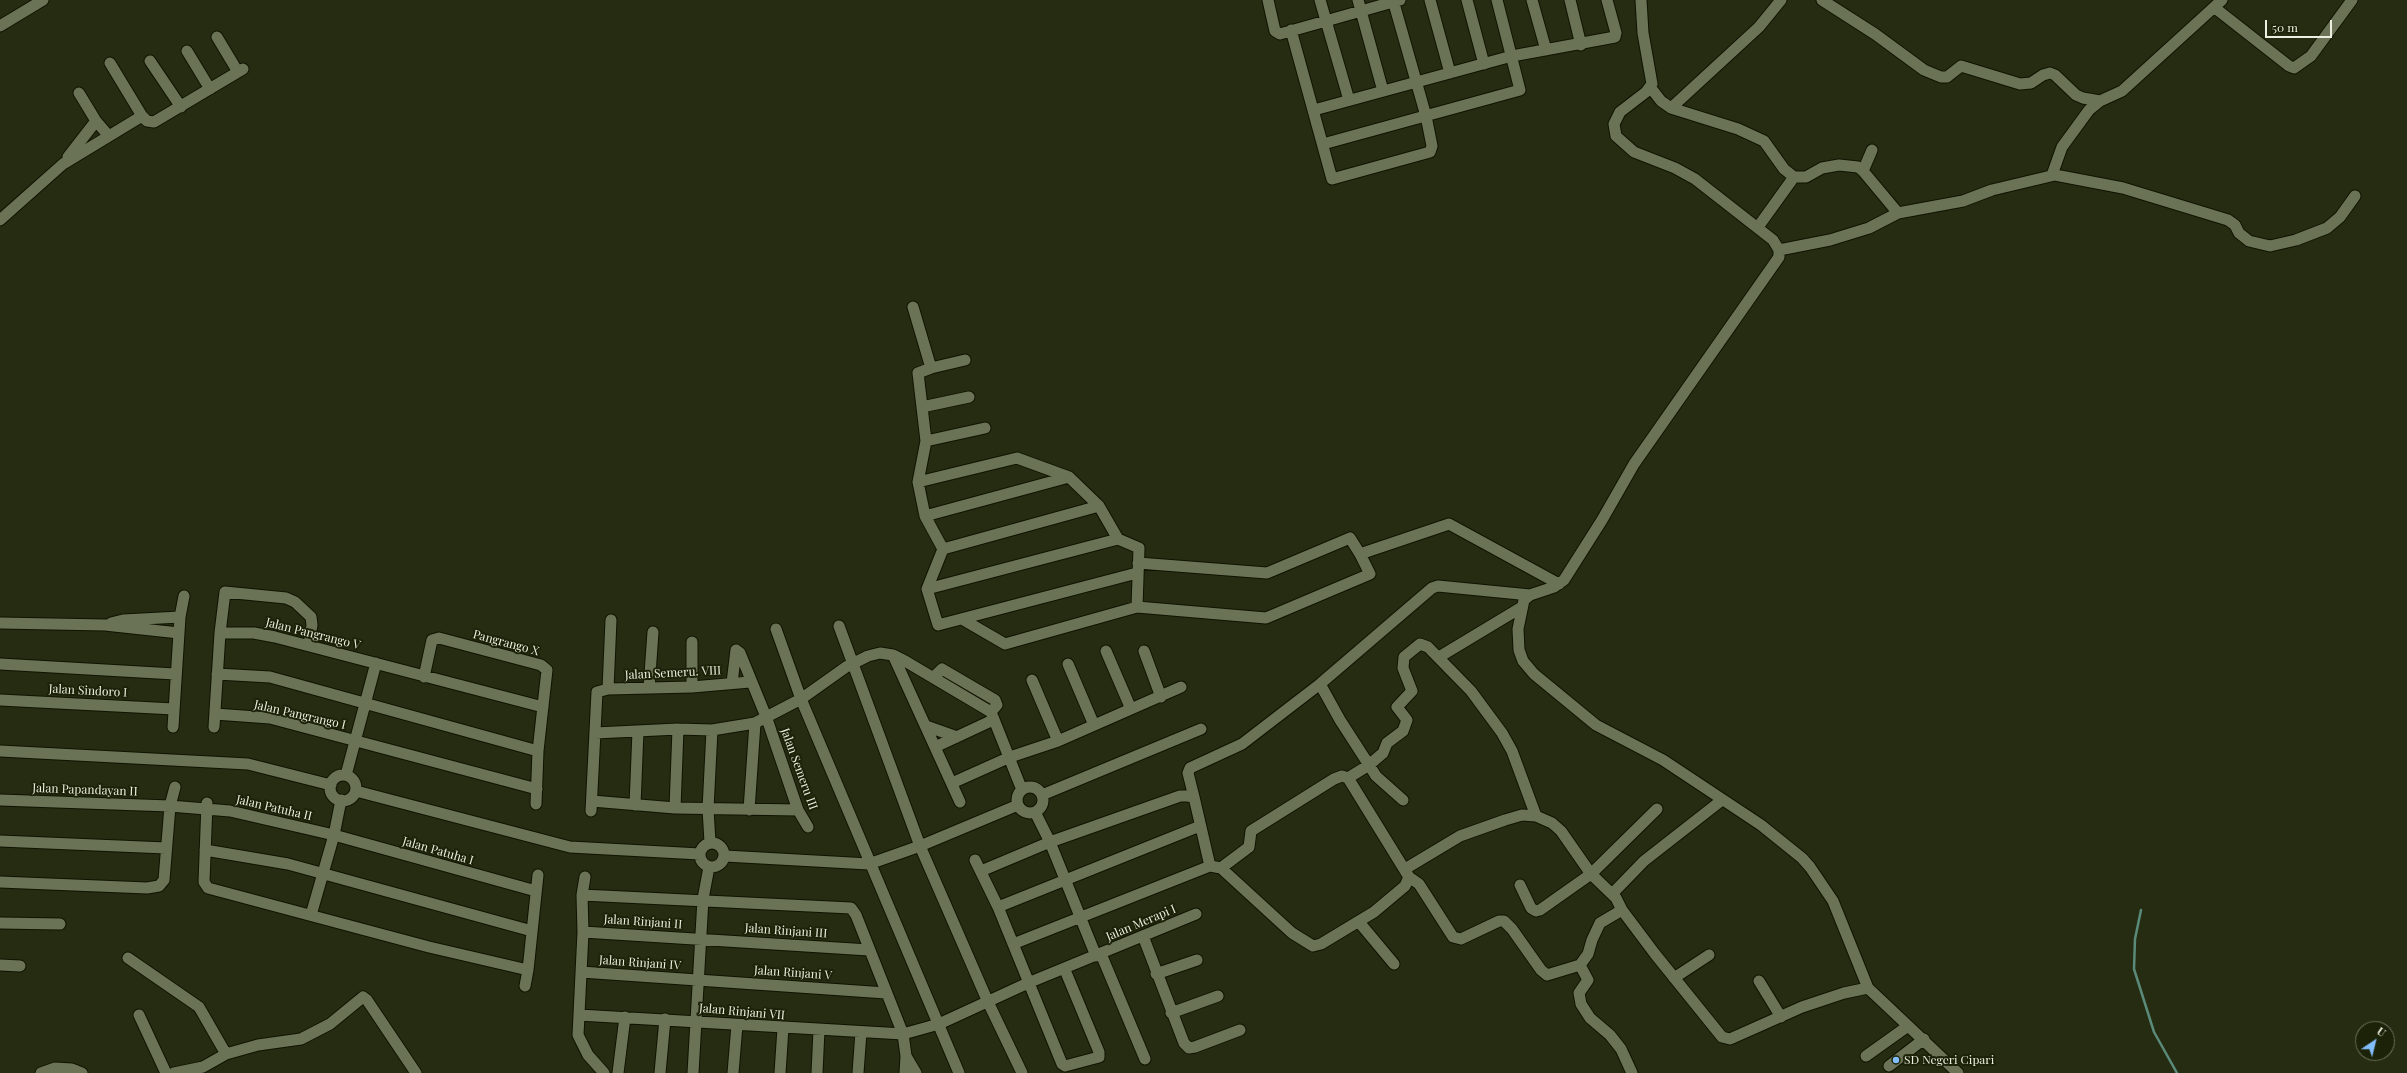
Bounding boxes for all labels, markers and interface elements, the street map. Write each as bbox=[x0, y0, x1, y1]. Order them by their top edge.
scale bar bbox=[2267, 12, 2334, 38]
text: 50 m bbox=[2272, 19, 2298, 35]
street label: Jalan Pangrango V bbox=[264, 615, 362, 653]
street label: Pangrango X bbox=[471, 627, 541, 659]
street label: Jalan Semeru. VIII bbox=[624, 663, 722, 683]
street label: Jalan Sindoro I bbox=[48, 682, 128, 700]
street label: Jalan Pangrango I bbox=[253, 697, 347, 733]
street label: Jalan Semeru III bbox=[778, 726, 820, 812]
street label: Jalan Papandayan II bbox=[32, 781, 138, 799]
street label: Jalan Patuha II bbox=[235, 792, 313, 824]
street label: Jalan Patuha I bbox=[401, 834, 475, 868]
street label: Jalan Merapi I bbox=[1104, 902, 1178, 944]
street label: Jalan Rinjani II bbox=[603, 912, 683, 932]
street label: Jalan Rinjani III bbox=[744, 921, 828, 941]
street label: Jalan Rinjani IV bbox=[599, 953, 681, 973]
street label: Jalan Rinjani V bbox=[754, 963, 832, 983]
street label: Jalan Rinjani VII bbox=[698, 1001, 786, 1023]
north arrow bbox=[2355, 1021, 2395, 1061]
text: U bbox=[2374, 1023, 2389, 1040]
place label: SD Negeri Cipari bbox=[1904, 1053, 1994, 1067]
marker: SD Negeri Cipari bbox=[1891, 1055, 1901, 1065]

